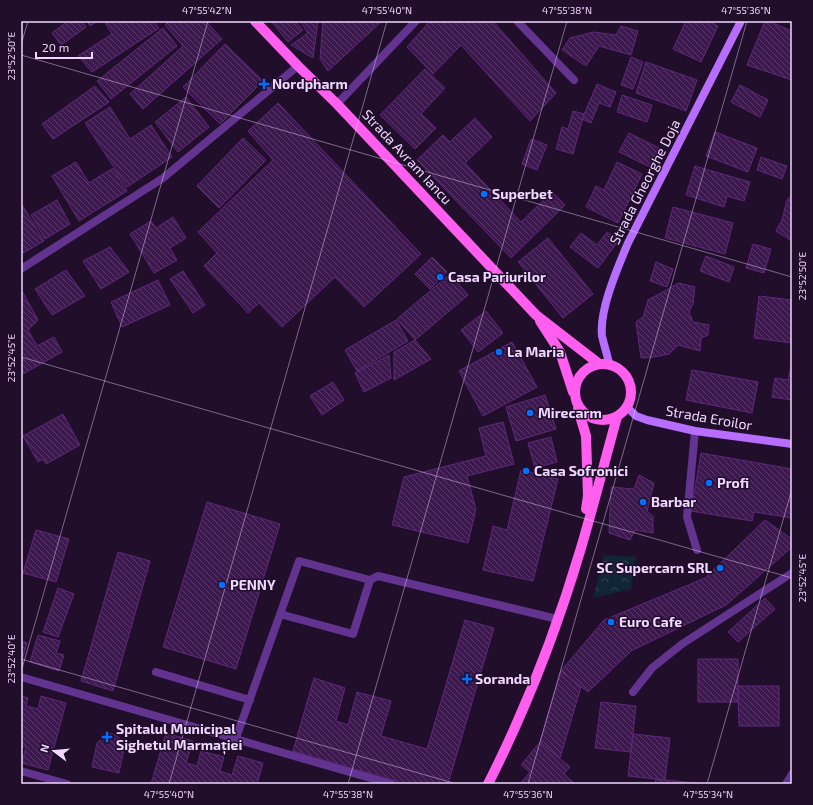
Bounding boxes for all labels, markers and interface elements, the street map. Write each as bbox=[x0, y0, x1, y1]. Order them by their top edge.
text: 47°55'42"N bbox=[182, 4, 232, 16]
text: 47°55'40"N bbox=[362, 4, 412, 16]
text: 47°55'38"N bbox=[542, 4, 592, 16]
text: 47°55'36"N bbox=[721, 4, 771, 16]
text: 23°52'50"E bbox=[5, 31, 17, 80]
scale bar bbox=[36, 34, 92, 60]
text: 20 m bbox=[42, 40, 69, 54]
place label: Nordpharm bbox=[272, 75, 348, 92]
marker: Nordpharm bbox=[259, 79, 269, 89]
street label: Strada Avram Iancu bbox=[359, 106, 456, 208]
street label: Strada Gheorghe Doja bbox=[606, 116, 684, 247]
place label: Superbet bbox=[492, 185, 553, 202]
marker: Superbet bbox=[479, 189, 489, 199]
text: 23°52'50"E bbox=[796, 251, 808, 300]
place label: Casa Pariurilor bbox=[448, 268, 546, 285]
marker: Casa Pariurilor bbox=[435, 272, 445, 282]
text: 23°52'45"E bbox=[5, 333, 17, 382]
place label: La Maria bbox=[507, 343, 564, 360]
marker: La Maria bbox=[494, 347, 504, 357]
street label: Strada Eroilor bbox=[664, 402, 754, 434]
place label: Mirecarm bbox=[538, 404, 602, 421]
marker: Mirecarm bbox=[525, 408, 535, 418]
place label: Casa Sofronici bbox=[534, 462, 628, 479]
marker: Casa Sofronici bbox=[521, 466, 531, 476]
place label: Profi bbox=[717, 474, 749, 491]
marker: Profi bbox=[704, 478, 714, 488]
place label: Barbar bbox=[651, 493, 696, 510]
marker: Barbar bbox=[638, 497, 648, 507]
text: 23°52'45"E bbox=[796, 553, 808, 602]
place label: SC Supercarn SRL bbox=[597, 559, 712, 576]
marker: SC Supercarn SRL bbox=[715, 563, 725, 573]
place label: PENNY bbox=[230, 576, 276, 593]
marker: PENNY bbox=[217, 580, 227, 590]
place label: Euro Cafe bbox=[619, 613, 682, 630]
marker: Euro Cafe bbox=[606, 617, 616, 627]
text: 23°52'40"E bbox=[5, 634, 17, 684]
place label: Soranda bbox=[475, 670, 530, 687]
marker: Soranda bbox=[462, 674, 472, 684]
place label: Spitalul Municipal Sighetul Marmației bbox=[116, 720, 242, 755]
north arrow bbox=[34, 731, 74, 771]
marker: Spitalul Municipal Sighetul Marmației bbox=[101, 731, 113, 743]
text: N bbox=[37, 742, 51, 754]
text: 47°55'40"N bbox=[144, 788, 194, 800]
text: 47°55'38"N bbox=[323, 788, 373, 800]
text: 47°55'36"N bbox=[503, 788, 553, 800]
text: 47°55'34"N bbox=[683, 788, 733, 800]

